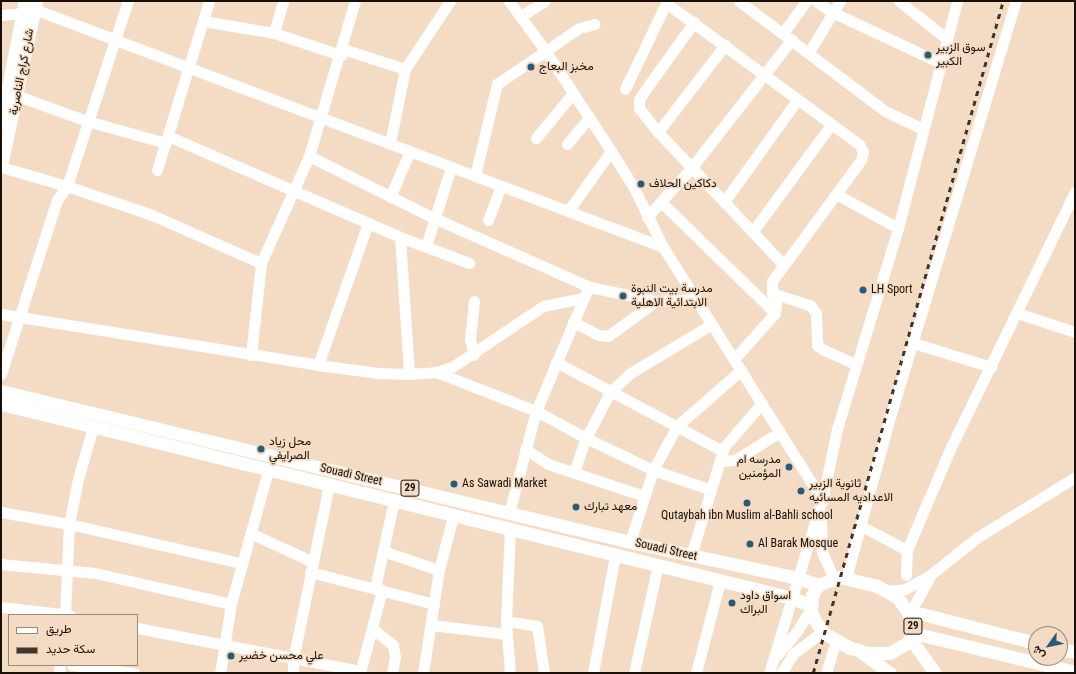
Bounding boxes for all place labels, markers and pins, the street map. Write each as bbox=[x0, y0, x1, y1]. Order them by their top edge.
place label: سوق الزبير الكبير bbox=[936, 41, 985, 69]
marker: سوق الزبير الكبير bbox=[923, 50, 933, 60]
place label: مخبز البعاج bbox=[539, 60, 594, 74]
marker: مخبز البعاج bbox=[526, 62, 536, 72]
place label: دكاكين الحلاف bbox=[649, 177, 717, 191]
marker: دكاكين الحلاف bbox=[636, 179, 646, 189]
place label: مدرسة بيت النبوة الابتدائية الاهلية bbox=[631, 282, 713, 310]
place label: LH Sport bbox=[871, 283, 913, 297]
marker: LH Sport bbox=[858, 285, 868, 295]
marker: مدرسة بيت النبوة الابتدائية الاهلية bbox=[618, 291, 628, 301]
place label: محل زياد الصرايفي bbox=[269, 435, 311, 463]
marker: محل زياد الصرايفي bbox=[256, 444, 266, 454]
place label: مدرسه ام المؤمنين bbox=[737, 453, 781, 481]
marker: مدرسه ام المؤمنين bbox=[784, 462, 794, 472]
place label: As Sawadi Market bbox=[462, 477, 547, 491]
place label: ثانوية الزبير الاعداديه المسائيه bbox=[809, 477, 893, 505]
marker: As Sawadi Market bbox=[449, 479, 459, 489]
marker: ثانوية الزبير الاعداديه المسائيه bbox=[796, 486, 806, 496]
marker: Qutaybah ibn Muslim al-Bahli school bbox=[742, 498, 752, 508]
place label: معهد تبارك bbox=[584, 500, 637, 514]
marker: معهد تبارك bbox=[571, 502, 581, 512]
place label: Qutaybah ibn Muslim al-Bahli school bbox=[661, 509, 833, 523]
place label: Al Barak Mosque bbox=[758, 537, 838, 551]
marker: Al Barak Mosque bbox=[745, 539, 755, 549]
place label: اسواق داود البراك bbox=[740, 589, 791, 617]
marker: اسواق داود البراك bbox=[727, 598, 737, 608]
place label: علي محسن خضير bbox=[239, 649, 323, 663]
marker: علي محسن خضير bbox=[226, 651, 236, 661]

